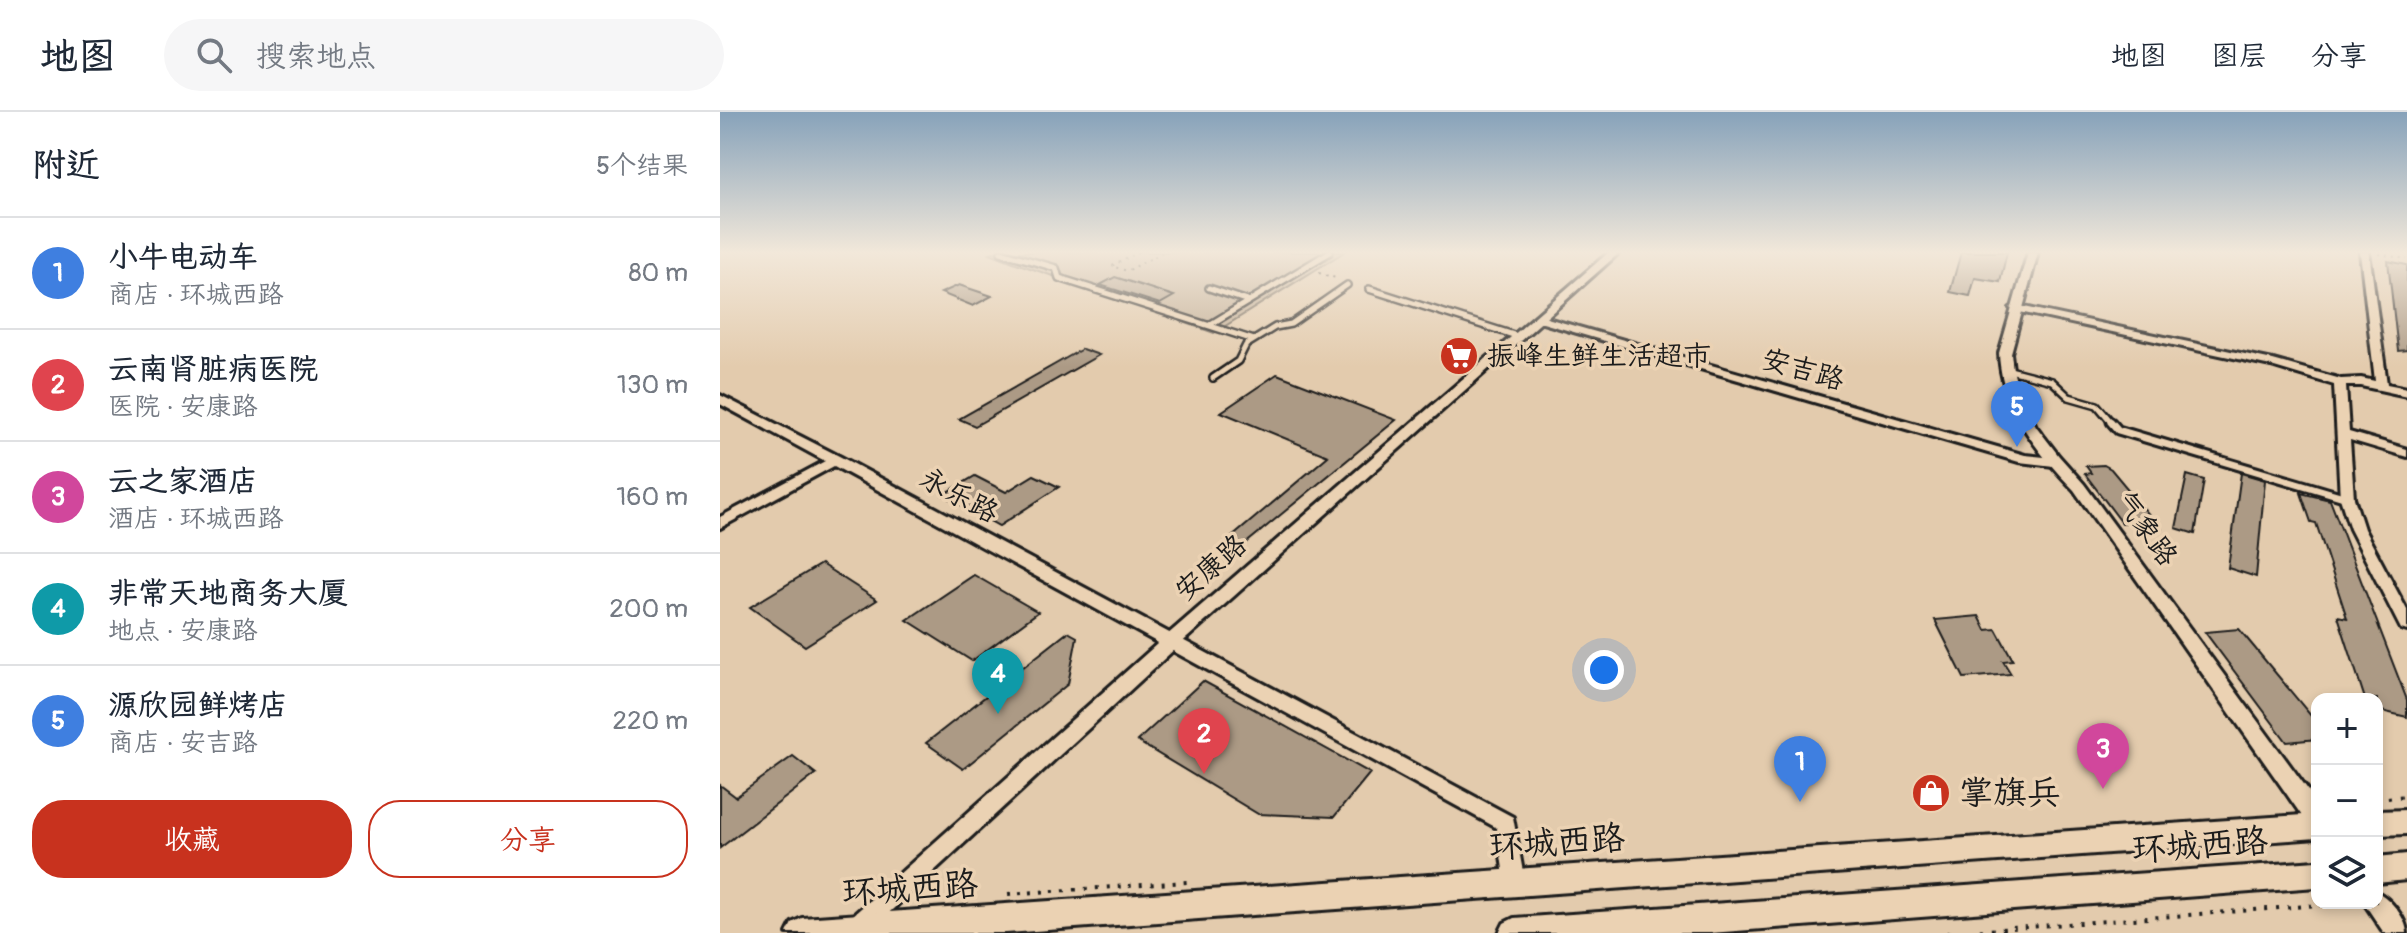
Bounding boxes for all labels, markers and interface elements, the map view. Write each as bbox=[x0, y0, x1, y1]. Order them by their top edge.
search box bbox=[164, 19, 724, 91]
text: 地图 bbox=[40, 33, 116, 81]
icon: search bbox=[192, 33, 236, 77]
text: 搜索地点 bbox=[256, 38, 376, 75]
text: 地图 bbox=[2111, 39, 2167, 74]
text: 图层 bbox=[2211, 39, 2267, 74]
text: 分享 bbox=[2311, 39, 2367, 74]
text: 附近 bbox=[32, 144, 100, 187]
text: 5个结果 bbox=[596, 150, 688, 182]
text: 小牛电动车 bbox=[108, 239, 258, 276]
text: 1 bbox=[53, 257, 63, 289]
text: 80 m bbox=[628, 257, 688, 289]
text: 商店 · 环城西路 bbox=[108, 279, 284, 311]
supermarket icon: 振峰生鲜生活超市 bbox=[1438, 335, 1480, 377]
place label: 振峰生鲜生活超市 bbox=[1487, 339, 1711, 374]
street label: 安吉路 bbox=[1758, 342, 1848, 398]
text: 云南肾脏病医院 bbox=[108, 351, 318, 388]
text: 2 bbox=[51, 369, 65, 401]
text: 130 m bbox=[617, 369, 688, 401]
pin: 5 bbox=[1991, 381, 2043, 447]
text: 医院 · 安康路 bbox=[108, 391, 258, 423]
street label: 永乐路 bbox=[914, 461, 1004, 531]
text: 云之家酒店 bbox=[108, 463, 258, 500]
text: 3 bbox=[51, 481, 65, 513]
text: 160 m bbox=[616, 481, 688, 513]
street label: 气象路 bbox=[2107, 485, 2185, 573]
text: 酒店 · 环城西路 bbox=[108, 503, 284, 535]
street label: 安康路 bbox=[1168, 527, 1254, 609]
text: 非常天地商务大厦 bbox=[108, 575, 348, 612]
text: 4 bbox=[50, 593, 66, 625]
text: 200 m bbox=[609, 593, 688, 625]
text: 地点 · 安康路 bbox=[108, 615, 258, 647]
pin: 4 bbox=[972, 648, 1024, 714]
your location bbox=[1584, 650, 1624, 690]
text: 源欣园鲜烤店 bbox=[108, 687, 288, 724]
map controls bbox=[2311, 693, 2383, 909]
button: + bbox=[2311, 693, 2383, 765]
text: 5 bbox=[51, 705, 65, 737]
text: 220 m bbox=[612, 705, 688, 737]
pin: 2 bbox=[1178, 708, 1230, 774]
pin: 3 bbox=[2077, 723, 2129, 789]
text: 商店 · 安吉路 bbox=[108, 727, 258, 759]
pin: 1 bbox=[1774, 736, 1826, 802]
button: − bbox=[2311, 765, 2383, 837]
shop icon: 掌旗兵 bbox=[1910, 772, 1952, 814]
place label: 掌旗兵 bbox=[1959, 772, 2061, 815]
button: 收藏 bbox=[32, 800, 352, 878]
button: 分享 bbox=[368, 800, 688, 878]
street label: 环城西路 bbox=[1488, 817, 1626, 869]
street label: 环城西路 bbox=[2131, 820, 2269, 872]
button: layers bbox=[2311, 837, 2383, 909]
street label: 环城西路 bbox=[841, 863, 979, 915]

